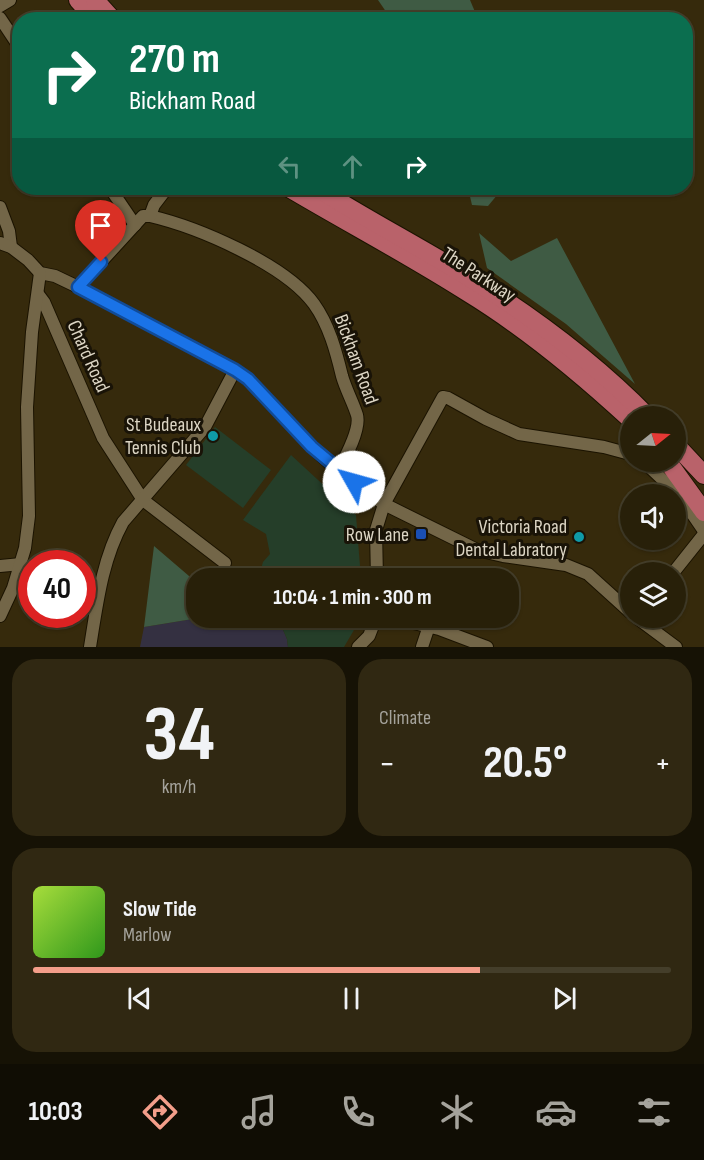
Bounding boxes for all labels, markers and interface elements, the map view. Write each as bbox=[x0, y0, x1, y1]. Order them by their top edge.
text: 270 m bbox=[129, 34, 220, 85]
icon: right bbox=[30, 36, 108, 114]
text: Bickham Road bbox=[129, 85, 256, 117]
icon: left bbox=[273, 150, 306, 183]
icon: ahead bbox=[336, 150, 369, 183]
icon: right bbox=[399, 150, 432, 183]
pin bbox=[75, 200, 126, 262]
icon: arrive bbox=[84, 209, 117, 242]
street label: The Parkway bbox=[437, 242, 520, 308]
street label: Bickham Road bbox=[329, 311, 383, 408]
street label: Chard Road bbox=[62, 317, 115, 396]
north arrow bbox=[620, 406, 686, 472]
map controls bbox=[620, 406, 686, 628]
place label: St Budeaux Tennis Club bbox=[125, 413, 201, 460]
marker: St Budeaux Tennis Club bbox=[206, 429, 220, 443]
position arrow bbox=[322, 450, 386, 514]
button: sound bbox=[620, 484, 686, 550]
place label: Victoria Road Dental Labratory bbox=[455, 515, 567, 562]
place label: Row Lane bbox=[346, 523, 409, 547]
marker: Row Lane bbox=[414, 527, 428, 541]
marker: Victoria Road Dental Labratory bbox=[572, 530, 586, 544]
speed limit sign: 40 bbox=[18, 550, 96, 628]
button: layers bbox=[620, 562, 686, 628]
text: 10:04 · 1 min · 300 m bbox=[273, 584, 432, 611]
text: 34 bbox=[143, 689, 215, 782]
text: Climate bbox=[379, 706, 431, 730]
text: 20.5° bbox=[483, 736, 567, 791]
text: − bbox=[379, 744, 395, 784]
text: + bbox=[655, 744, 671, 784]
text: km/h bbox=[162, 775, 196, 799]
text: Slow Tide bbox=[123, 896, 197, 923]
text: Marlow bbox=[123, 923, 171, 947]
icon: previous bbox=[123, 982, 156, 1015]
icon: pause bbox=[335, 982, 368, 1015]
icon: next bbox=[548, 982, 581, 1015]
icon: directions bbox=[139, 1091, 181, 1133]
icon: music bbox=[238, 1091, 280, 1133]
icon: phone bbox=[337, 1091, 379, 1133]
icon: climate bbox=[436, 1091, 478, 1133]
icon: car bbox=[535, 1091, 577, 1133]
icon: filters bbox=[633, 1091, 675, 1133]
text: 10:03 bbox=[28, 1096, 83, 1128]

